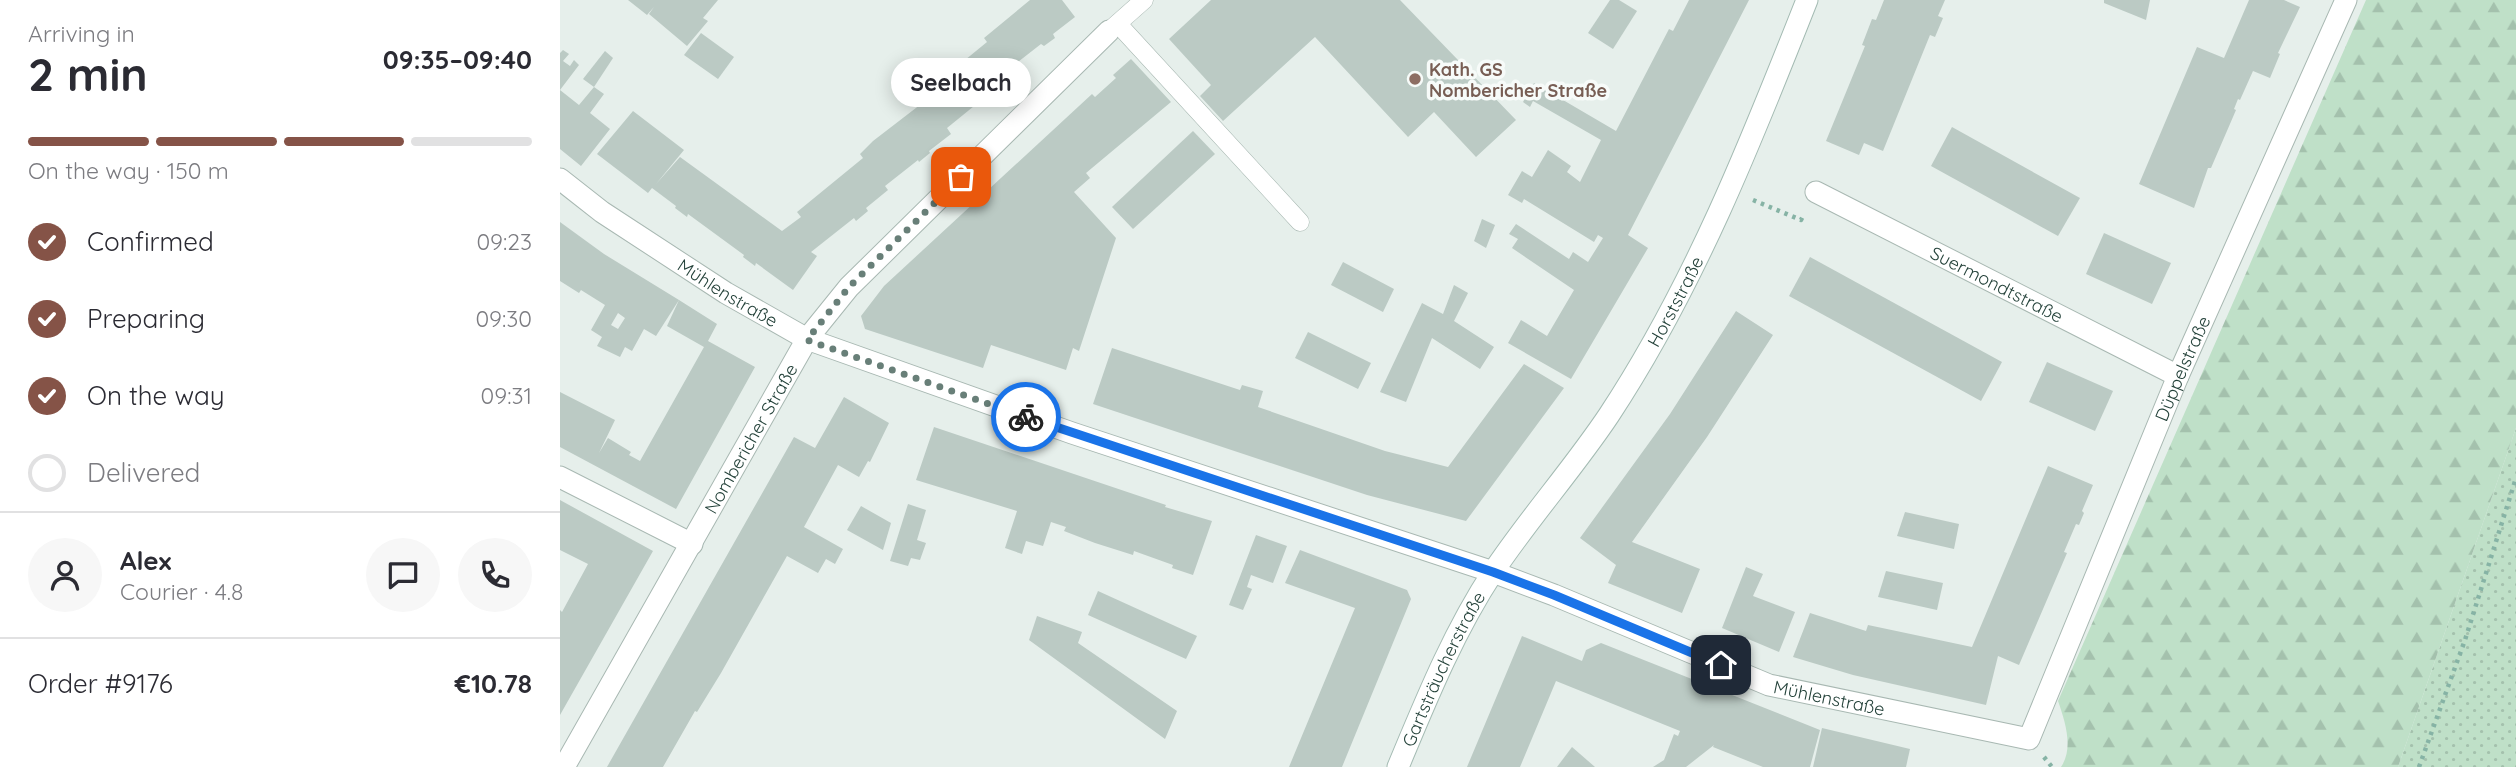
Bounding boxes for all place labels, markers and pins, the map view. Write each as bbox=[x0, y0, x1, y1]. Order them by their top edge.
callout: Seelbach bbox=[891, 58, 1031, 107]
place label: Kath. GS Nombericher Straße bbox=[1429, 58, 1607, 102]
marker: Kath. GS Nombericher Straße bbox=[1407, 71, 1423, 87]
pin bbox=[931, 147, 991, 207]
pin bbox=[1691, 635, 1751, 695]

